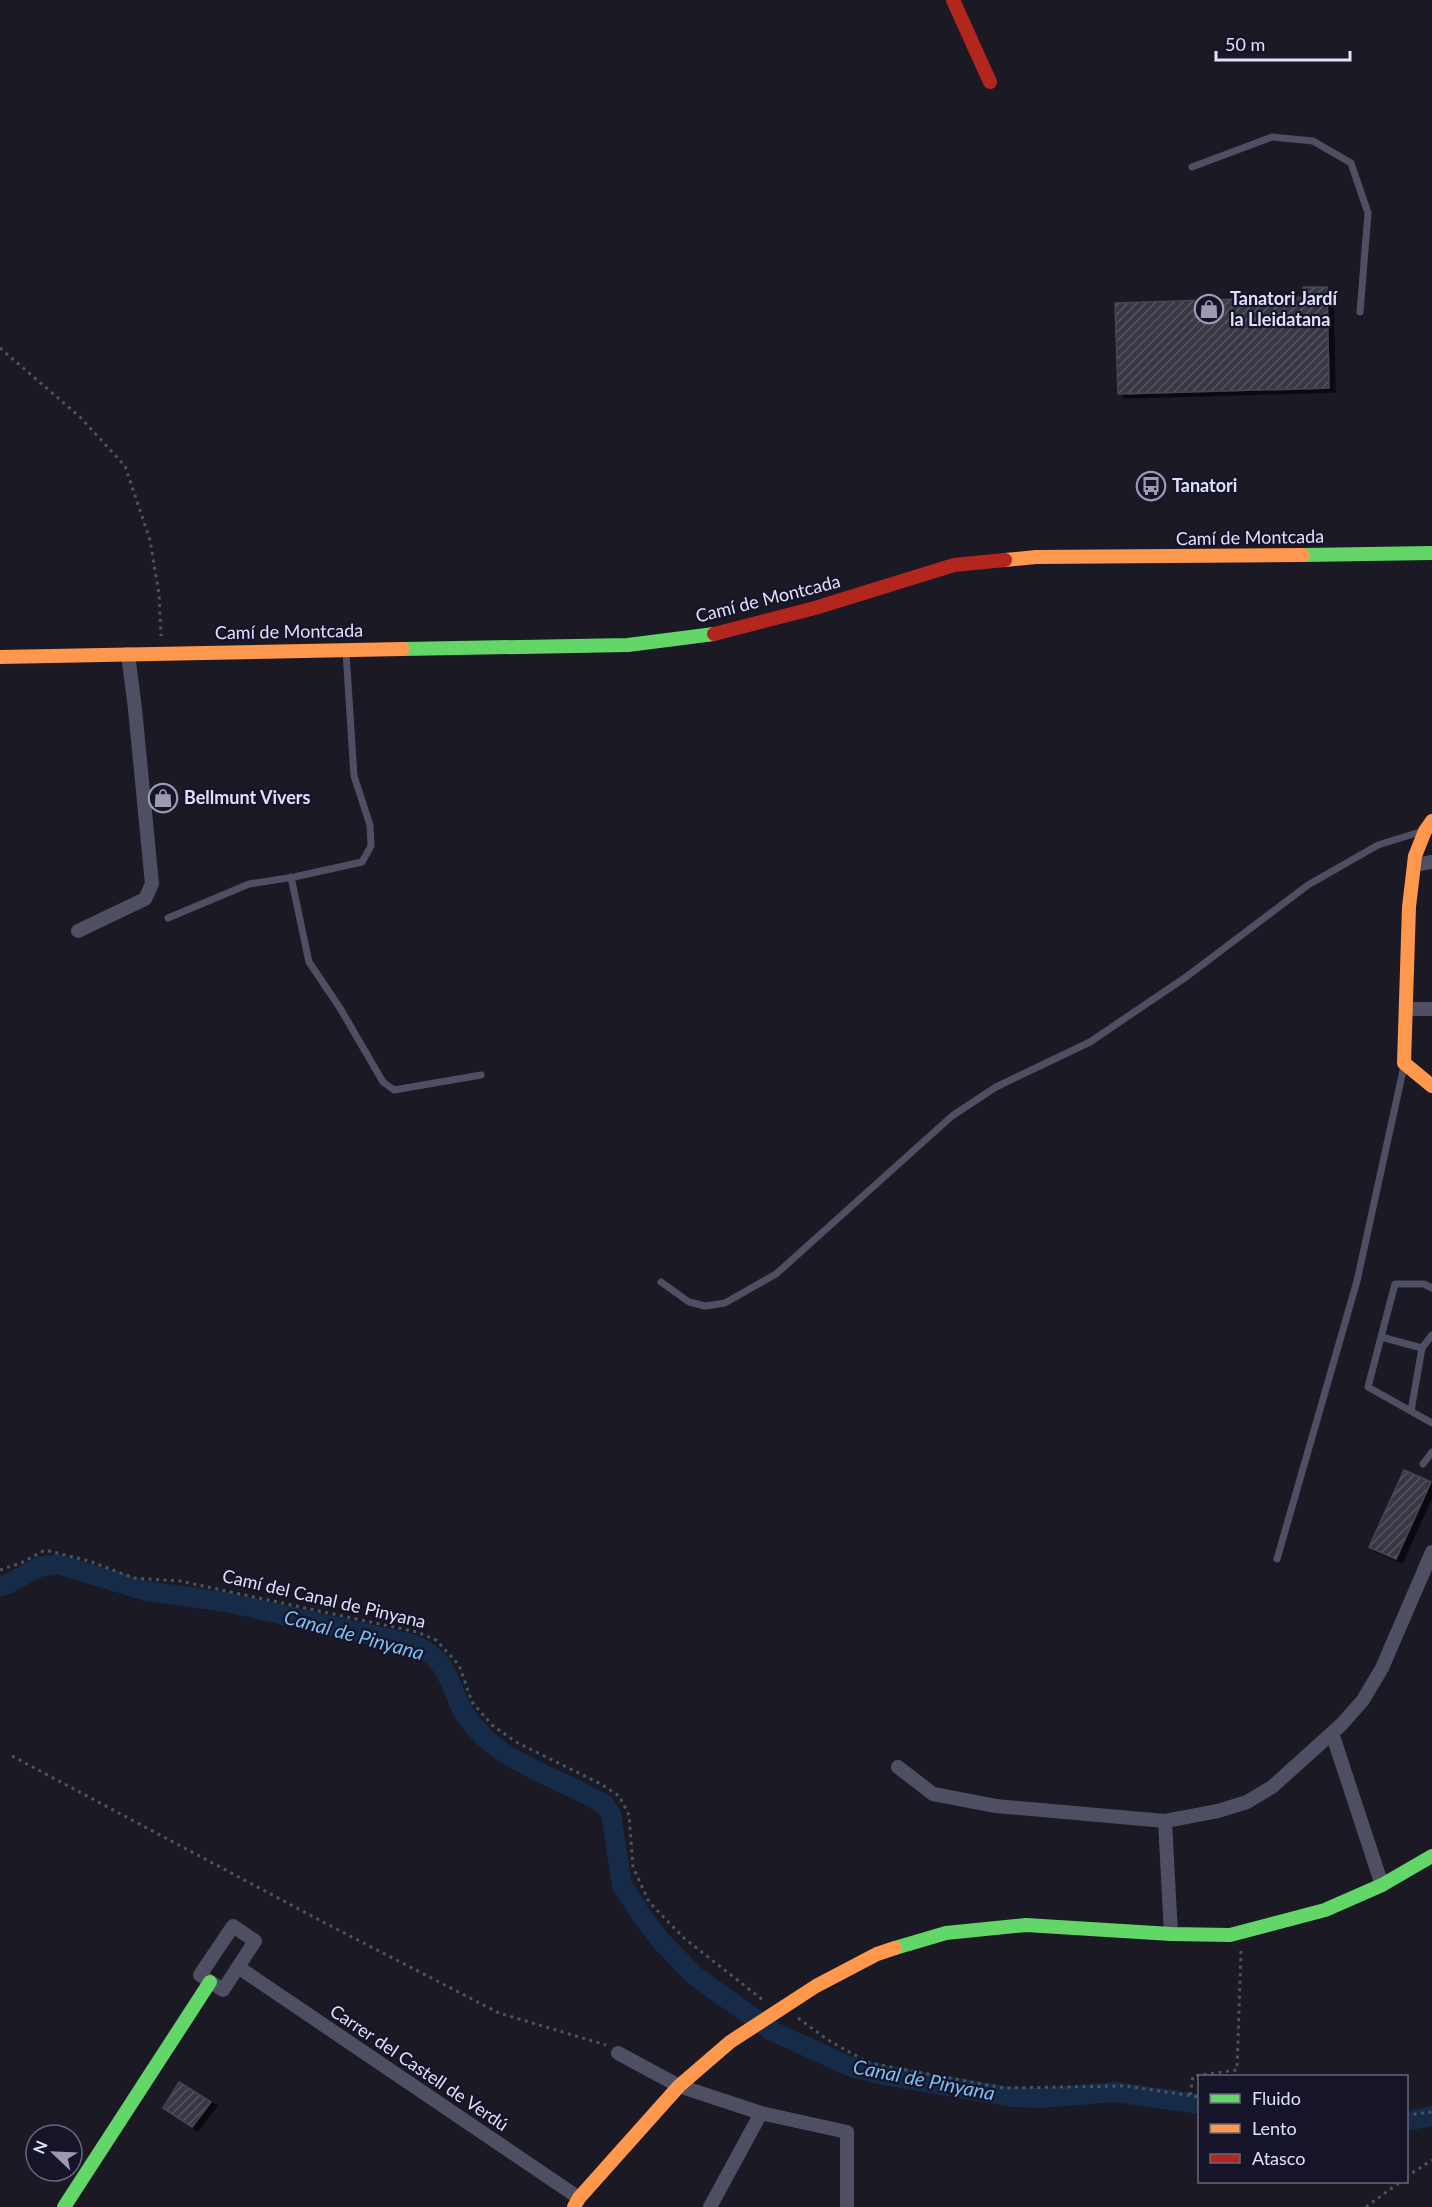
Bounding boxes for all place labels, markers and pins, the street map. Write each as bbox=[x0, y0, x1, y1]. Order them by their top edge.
place label: Tanatori Jardí la Lleidatana bbox=[1230, 287, 1338, 330]
shop icon: Tanatori Jardí la Lleidatana bbox=[1193, 293, 1225, 325]
bus stop icon: Tanatori bbox=[1135, 470, 1167, 502]
place label: Tanatori bbox=[1172, 474, 1237, 496]
shop icon: Bellmunt Vivers bbox=[147, 782, 179, 814]
place label: Bellmunt Vivers bbox=[184, 786, 311, 808]

